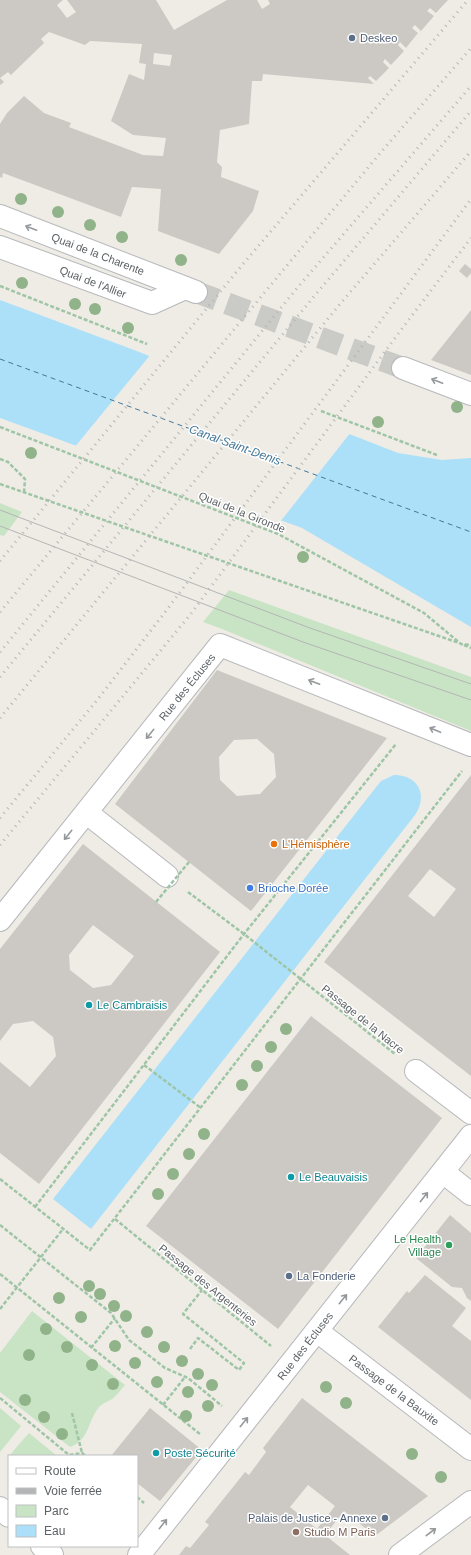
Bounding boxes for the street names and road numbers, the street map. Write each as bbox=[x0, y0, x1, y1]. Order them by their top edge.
street label: Quai de la Charente bbox=[50, 231, 146, 277]
street label: Quai de l'Allier bbox=[58, 264, 128, 300]
street label: Quai de la Gironde bbox=[197, 489, 287, 535]
street label: Rue des Écluses bbox=[156, 651, 218, 723]
street label: Passage de la Nacre bbox=[320, 982, 406, 1056]
street label: Passage des Argenteries bbox=[157, 1242, 260, 1328]
street label: Rue des Écluses bbox=[275, 1309, 335, 1382]
street label: Passage de la Bauxite bbox=[347, 1352, 441, 1428]

